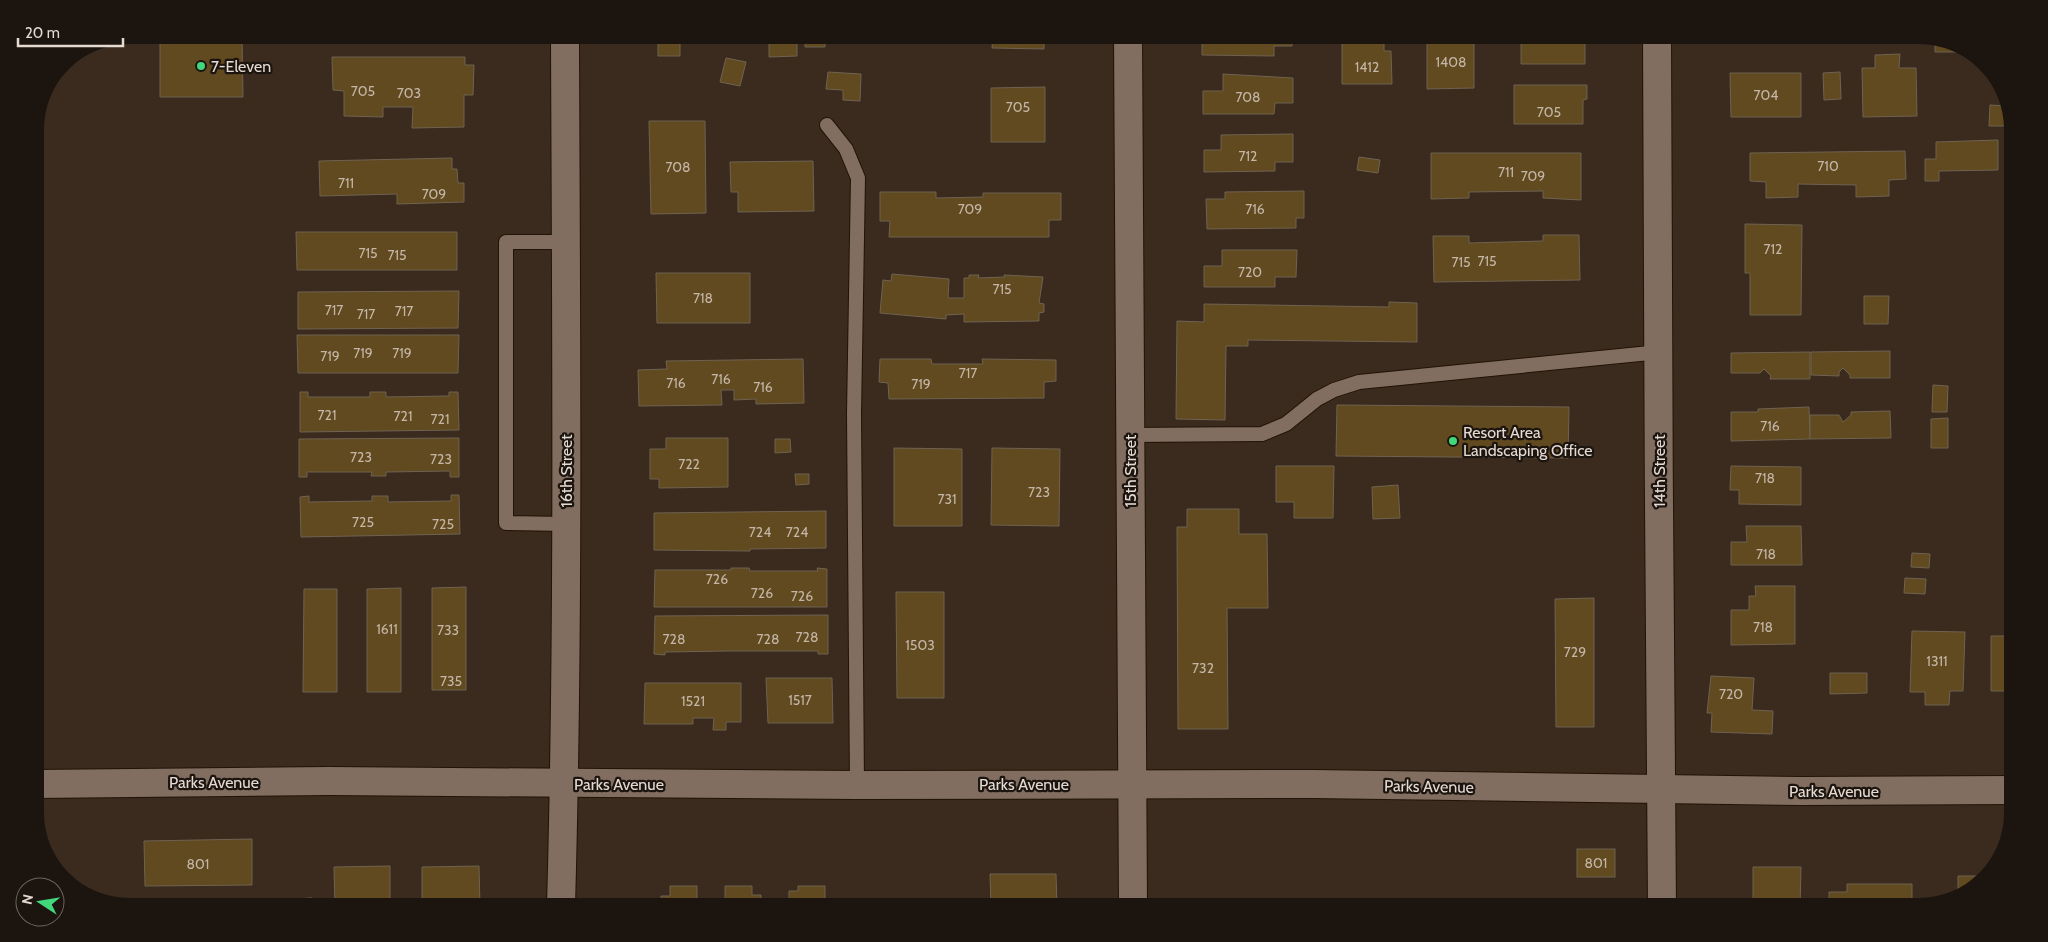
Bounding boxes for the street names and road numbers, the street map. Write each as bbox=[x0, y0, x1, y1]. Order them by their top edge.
street label: 16th Street bbox=[557, 434, 576, 508]
street label: 15th Street bbox=[1121, 434, 1140, 507]
street label: 14th Street bbox=[1650, 434, 1669, 508]
street label: Parks Avenue bbox=[169, 773, 259, 792]
street label: Parks Avenue bbox=[574, 775, 664, 794]
street label: Parks Avenue bbox=[979, 775, 1069, 794]
street label: Parks Avenue bbox=[1384, 776, 1474, 797]
street label: Parks Avenue bbox=[1789, 782, 1879, 801]

